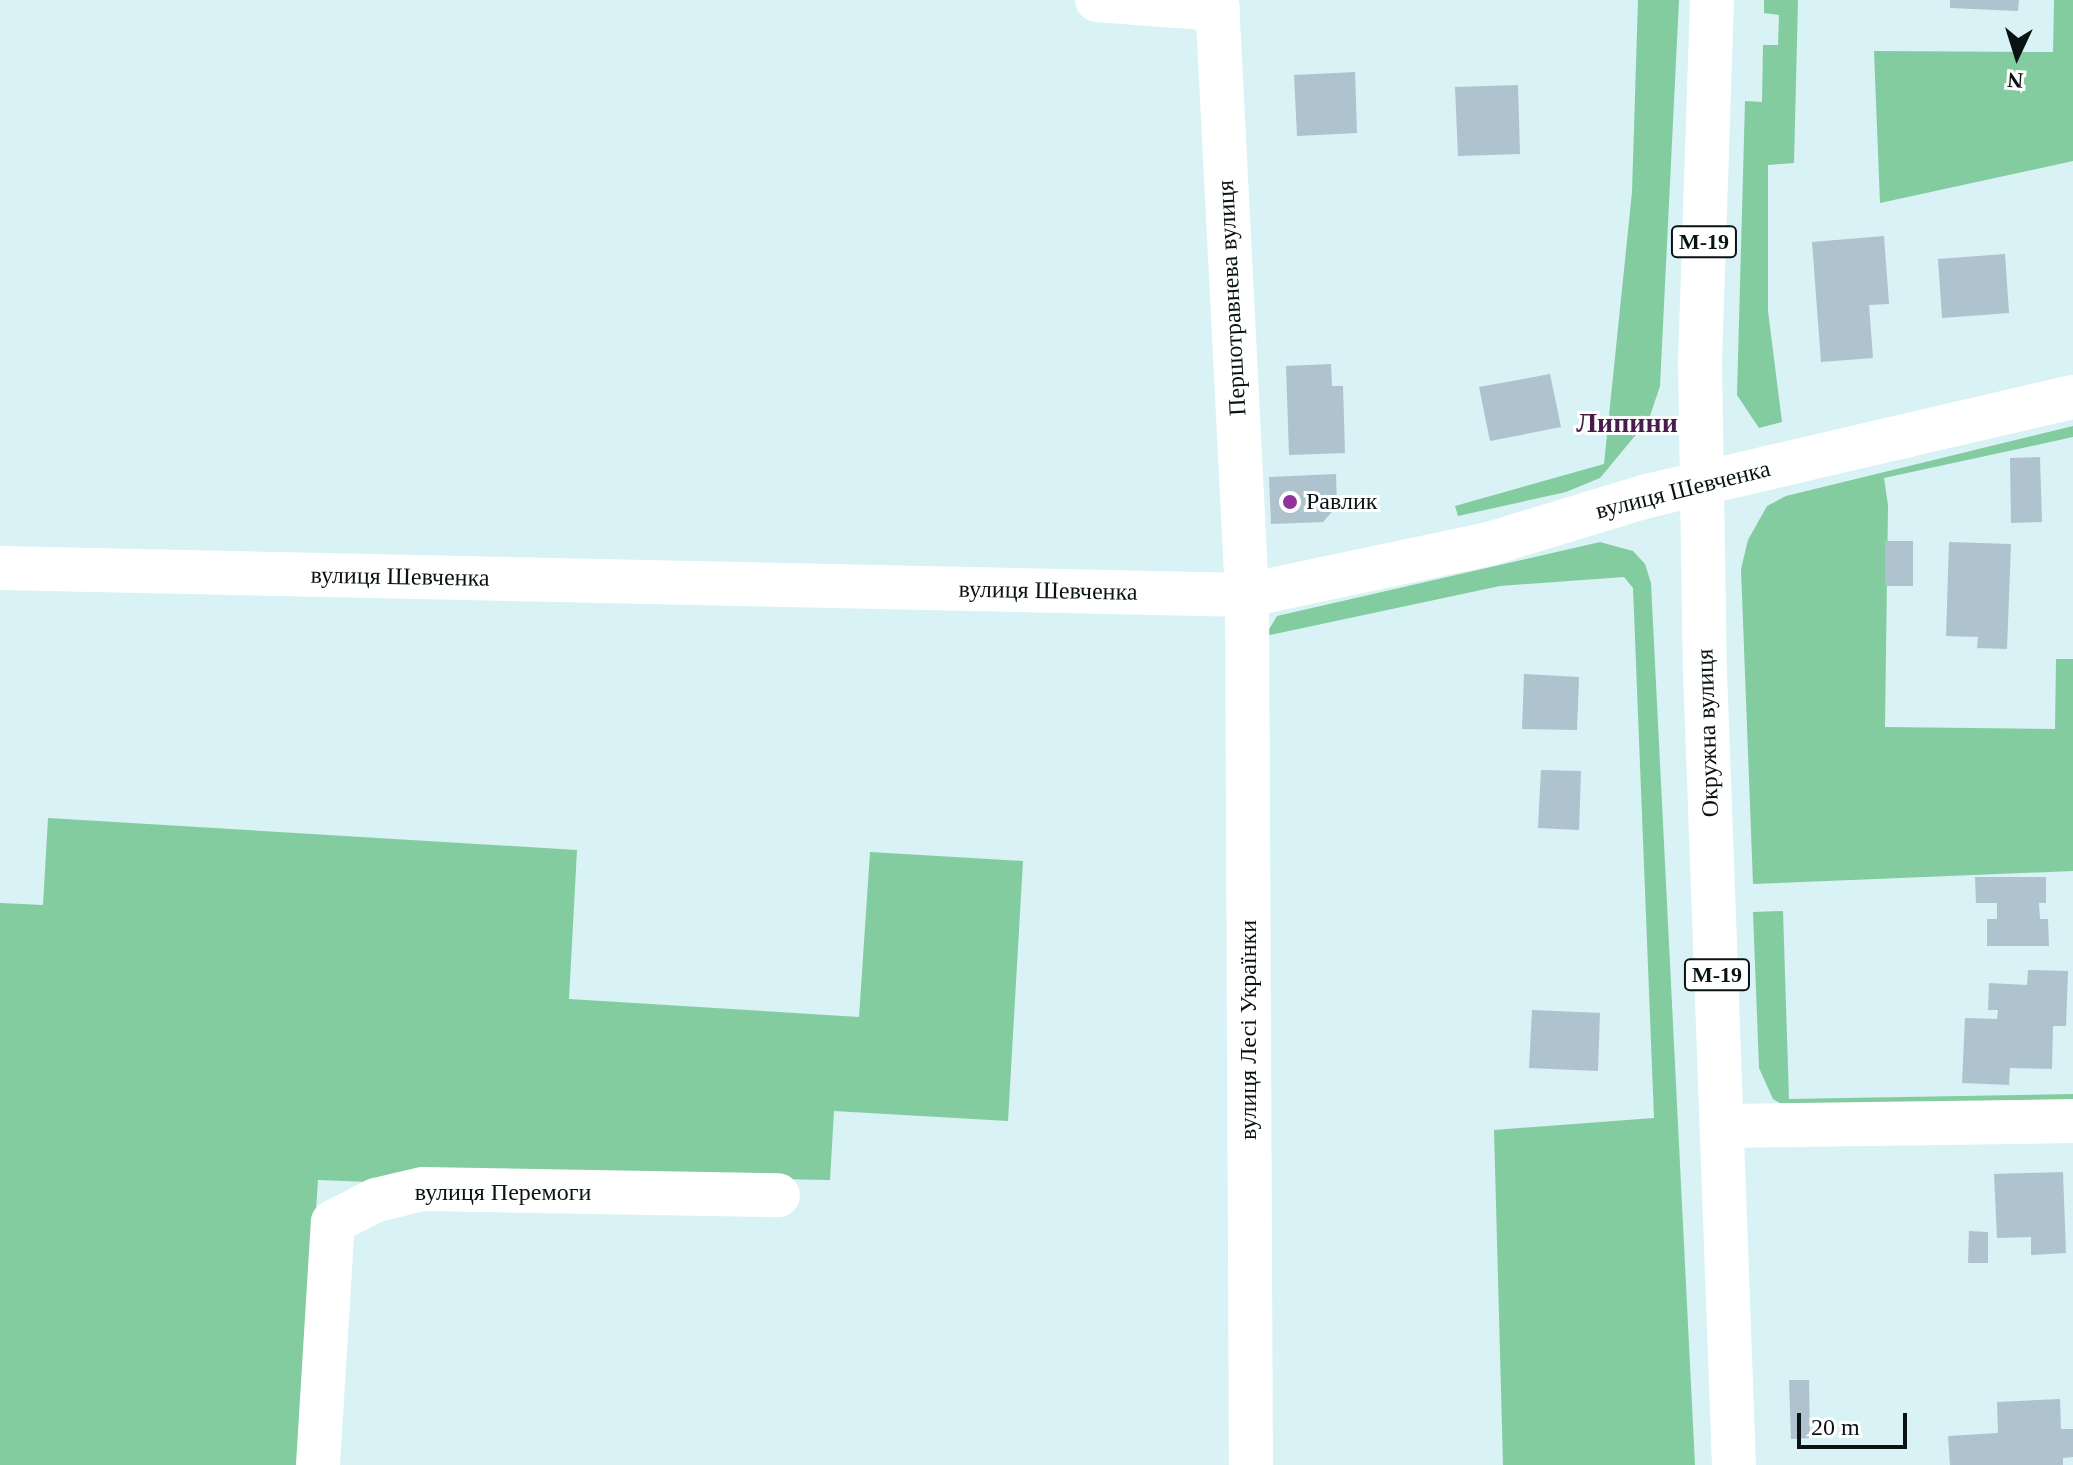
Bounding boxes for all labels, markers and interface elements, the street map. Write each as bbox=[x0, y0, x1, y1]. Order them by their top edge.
north arrow bbox=[1977, 16, 2057, 96]
text: N bbox=[2007, 67, 2024, 93]
street label: Першотравнева вулиця bbox=[1211, 179, 1253, 417]
road number: М-19 bbox=[1670, 224, 1738, 260]
district label: Липини bbox=[1576, 406, 1678, 440]
street label: вулиця Шевченка bbox=[1593, 454, 1773, 526]
place label: Равлик bbox=[1306, 488, 1377, 516]
marker: Равлик bbox=[1281, 493, 1299, 511]
street label: вулиця Шевченка bbox=[310, 561, 490, 593]
street label: вулиця Шевченка bbox=[958, 575, 1138, 607]
street label: Окружна вулиця bbox=[1691, 648, 1725, 818]
street label: вулиця Лесі Українки bbox=[1235, 920, 1263, 1140]
road number: М-19 bbox=[1683, 957, 1751, 993]
street label: вулиця Перемоги bbox=[415, 1179, 591, 1207]
scale bar bbox=[1801, 1397, 1911, 1447]
text: 20 m bbox=[1811, 1414, 1860, 1440]

